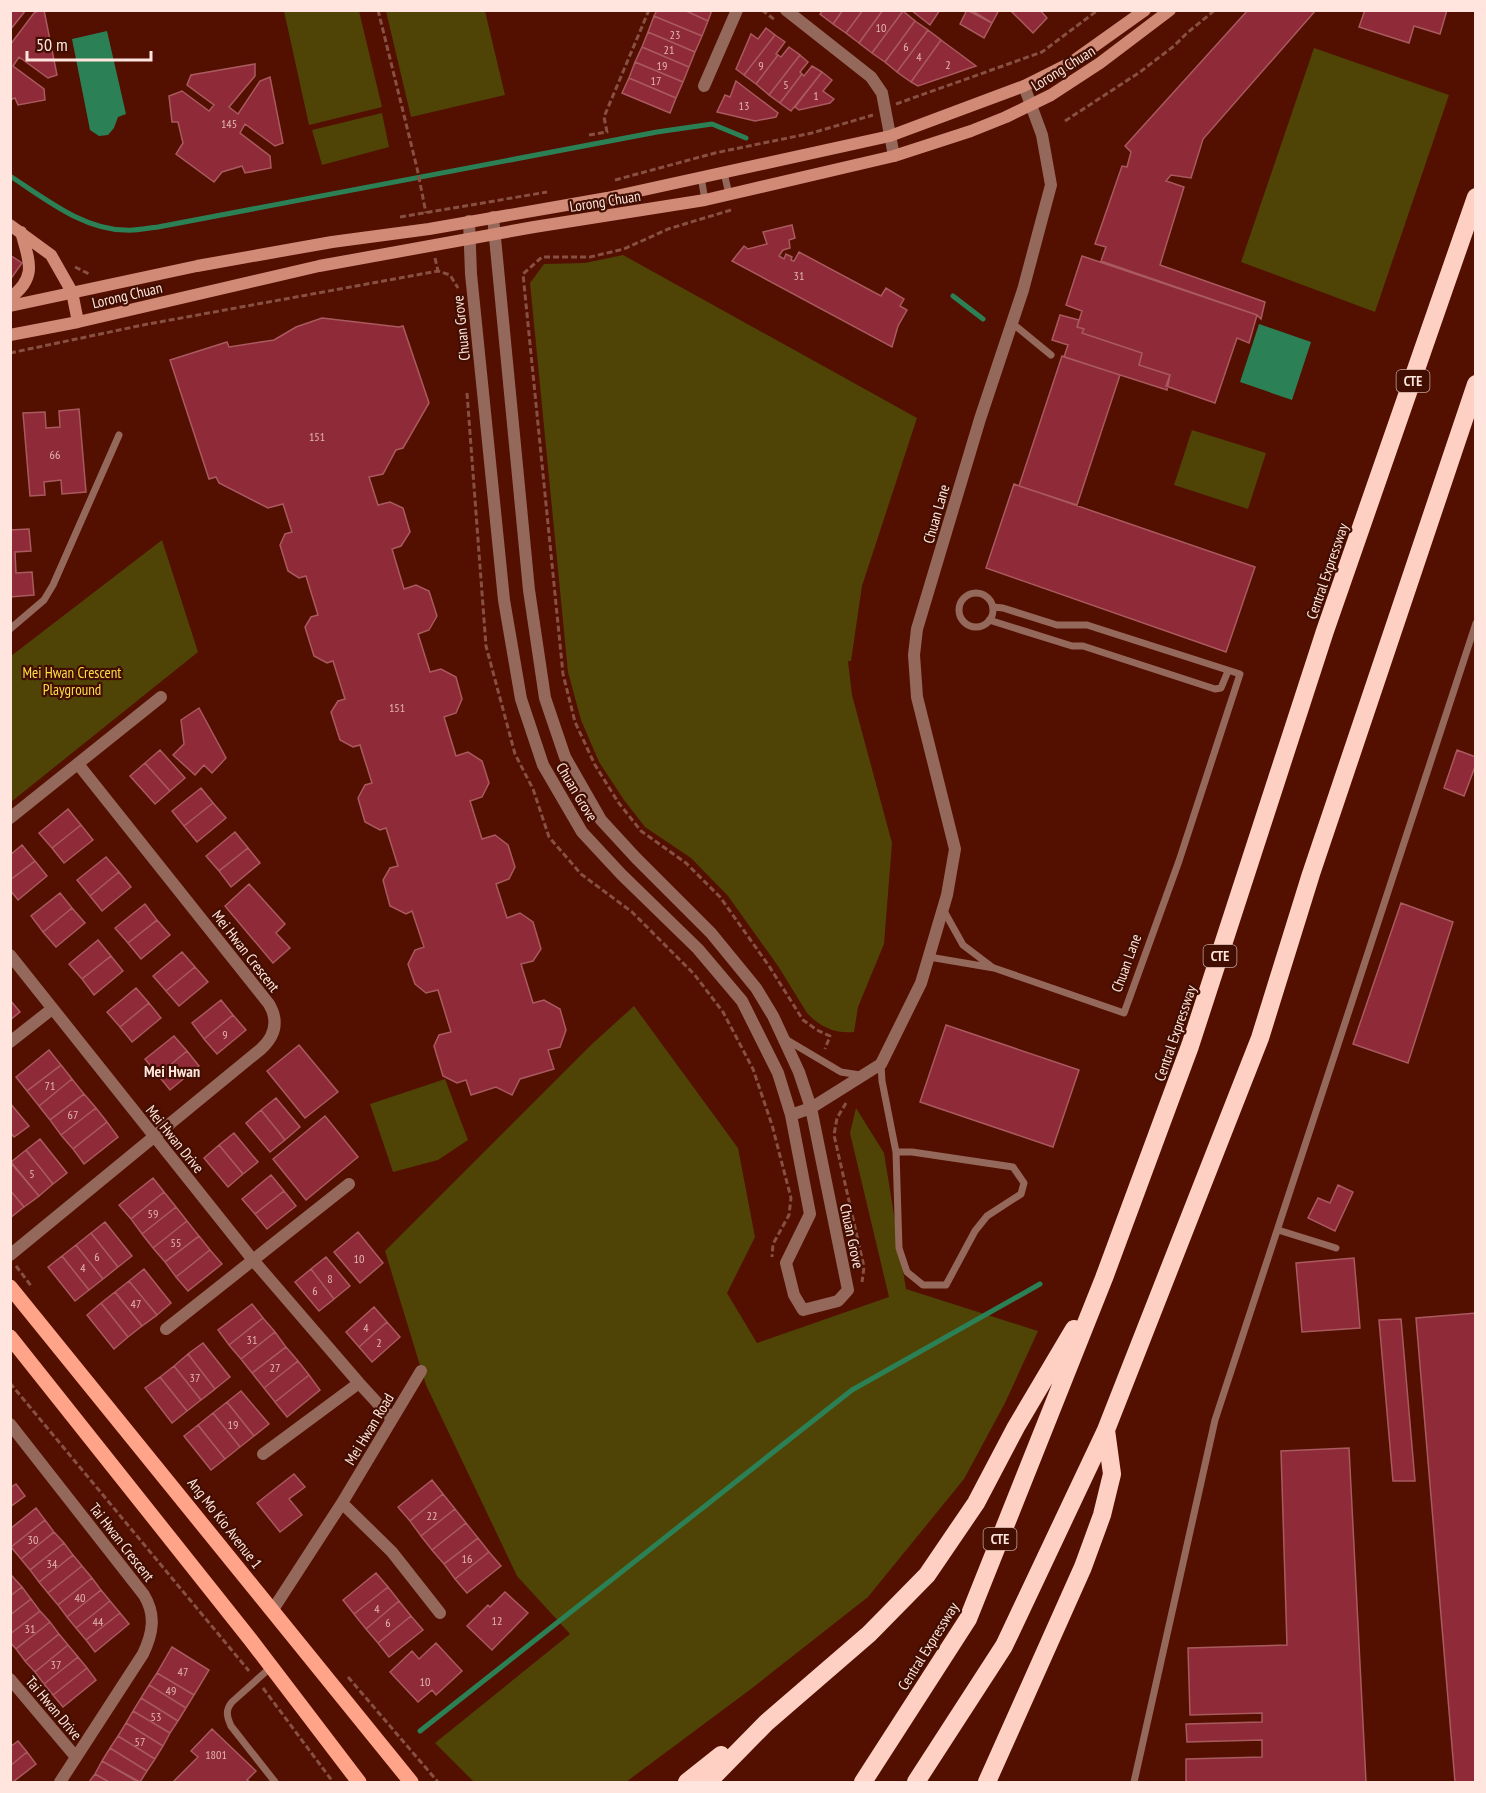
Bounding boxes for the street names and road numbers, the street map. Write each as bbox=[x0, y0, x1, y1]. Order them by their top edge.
street label: Lorong Chuan bbox=[1028, 41, 1098, 95]
street label: Lorong Chuan bbox=[568, 186, 642, 216]
street label: Lorong Chuan bbox=[90, 278, 164, 312]
street label: Chuan Grove bbox=[448, 294, 474, 362]
road number: CTE bbox=[1396, 370, 1430, 392]
street label: Chuan Lane bbox=[919, 482, 953, 546]
street label: Central Expressway bbox=[1302, 520, 1352, 621]
street label: Chuan Grove bbox=[552, 759, 602, 825]
street label: Mei Hwan Crescent bbox=[208, 906, 284, 996]
street label: Chuan Lane bbox=[1107, 931, 1145, 995]
road number: CTE bbox=[1204, 945, 1236, 967]
street label: Central Expressway bbox=[1150, 982, 1200, 1083]
street label: Mei Hwan Drive bbox=[142, 1101, 208, 1177]
street label: Chuan Grove bbox=[836, 1202, 868, 1270]
street label: Mei Hwan Road bbox=[340, 1390, 398, 1468]
street label: Ang Mo Kio Avenue 1 bbox=[184, 1474, 266, 1572]
street label: Tai Hwan Crescent bbox=[85, 1499, 159, 1585]
road number: CTE bbox=[984, 1528, 1016, 1550]
street label: Central Expressway bbox=[893, 1598, 963, 1694]
street label: Tai Hwan Drive bbox=[22, 1672, 86, 1744]

